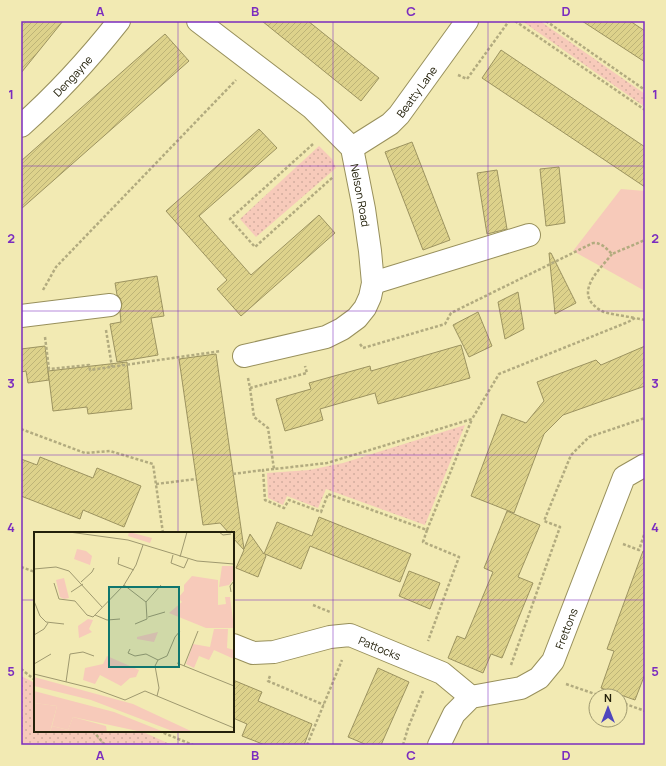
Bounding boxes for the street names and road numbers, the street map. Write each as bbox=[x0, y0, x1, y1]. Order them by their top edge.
street label: Dengayne bbox=[49, 51, 96, 99]
street label: Beatty Lane bbox=[393, 62, 440, 120]
street label: Nelson Road bbox=[348, 162, 374, 228]
street label: Frettons bbox=[551, 605, 580, 651]
street label: Pattocks bbox=[357, 632, 404, 663]

